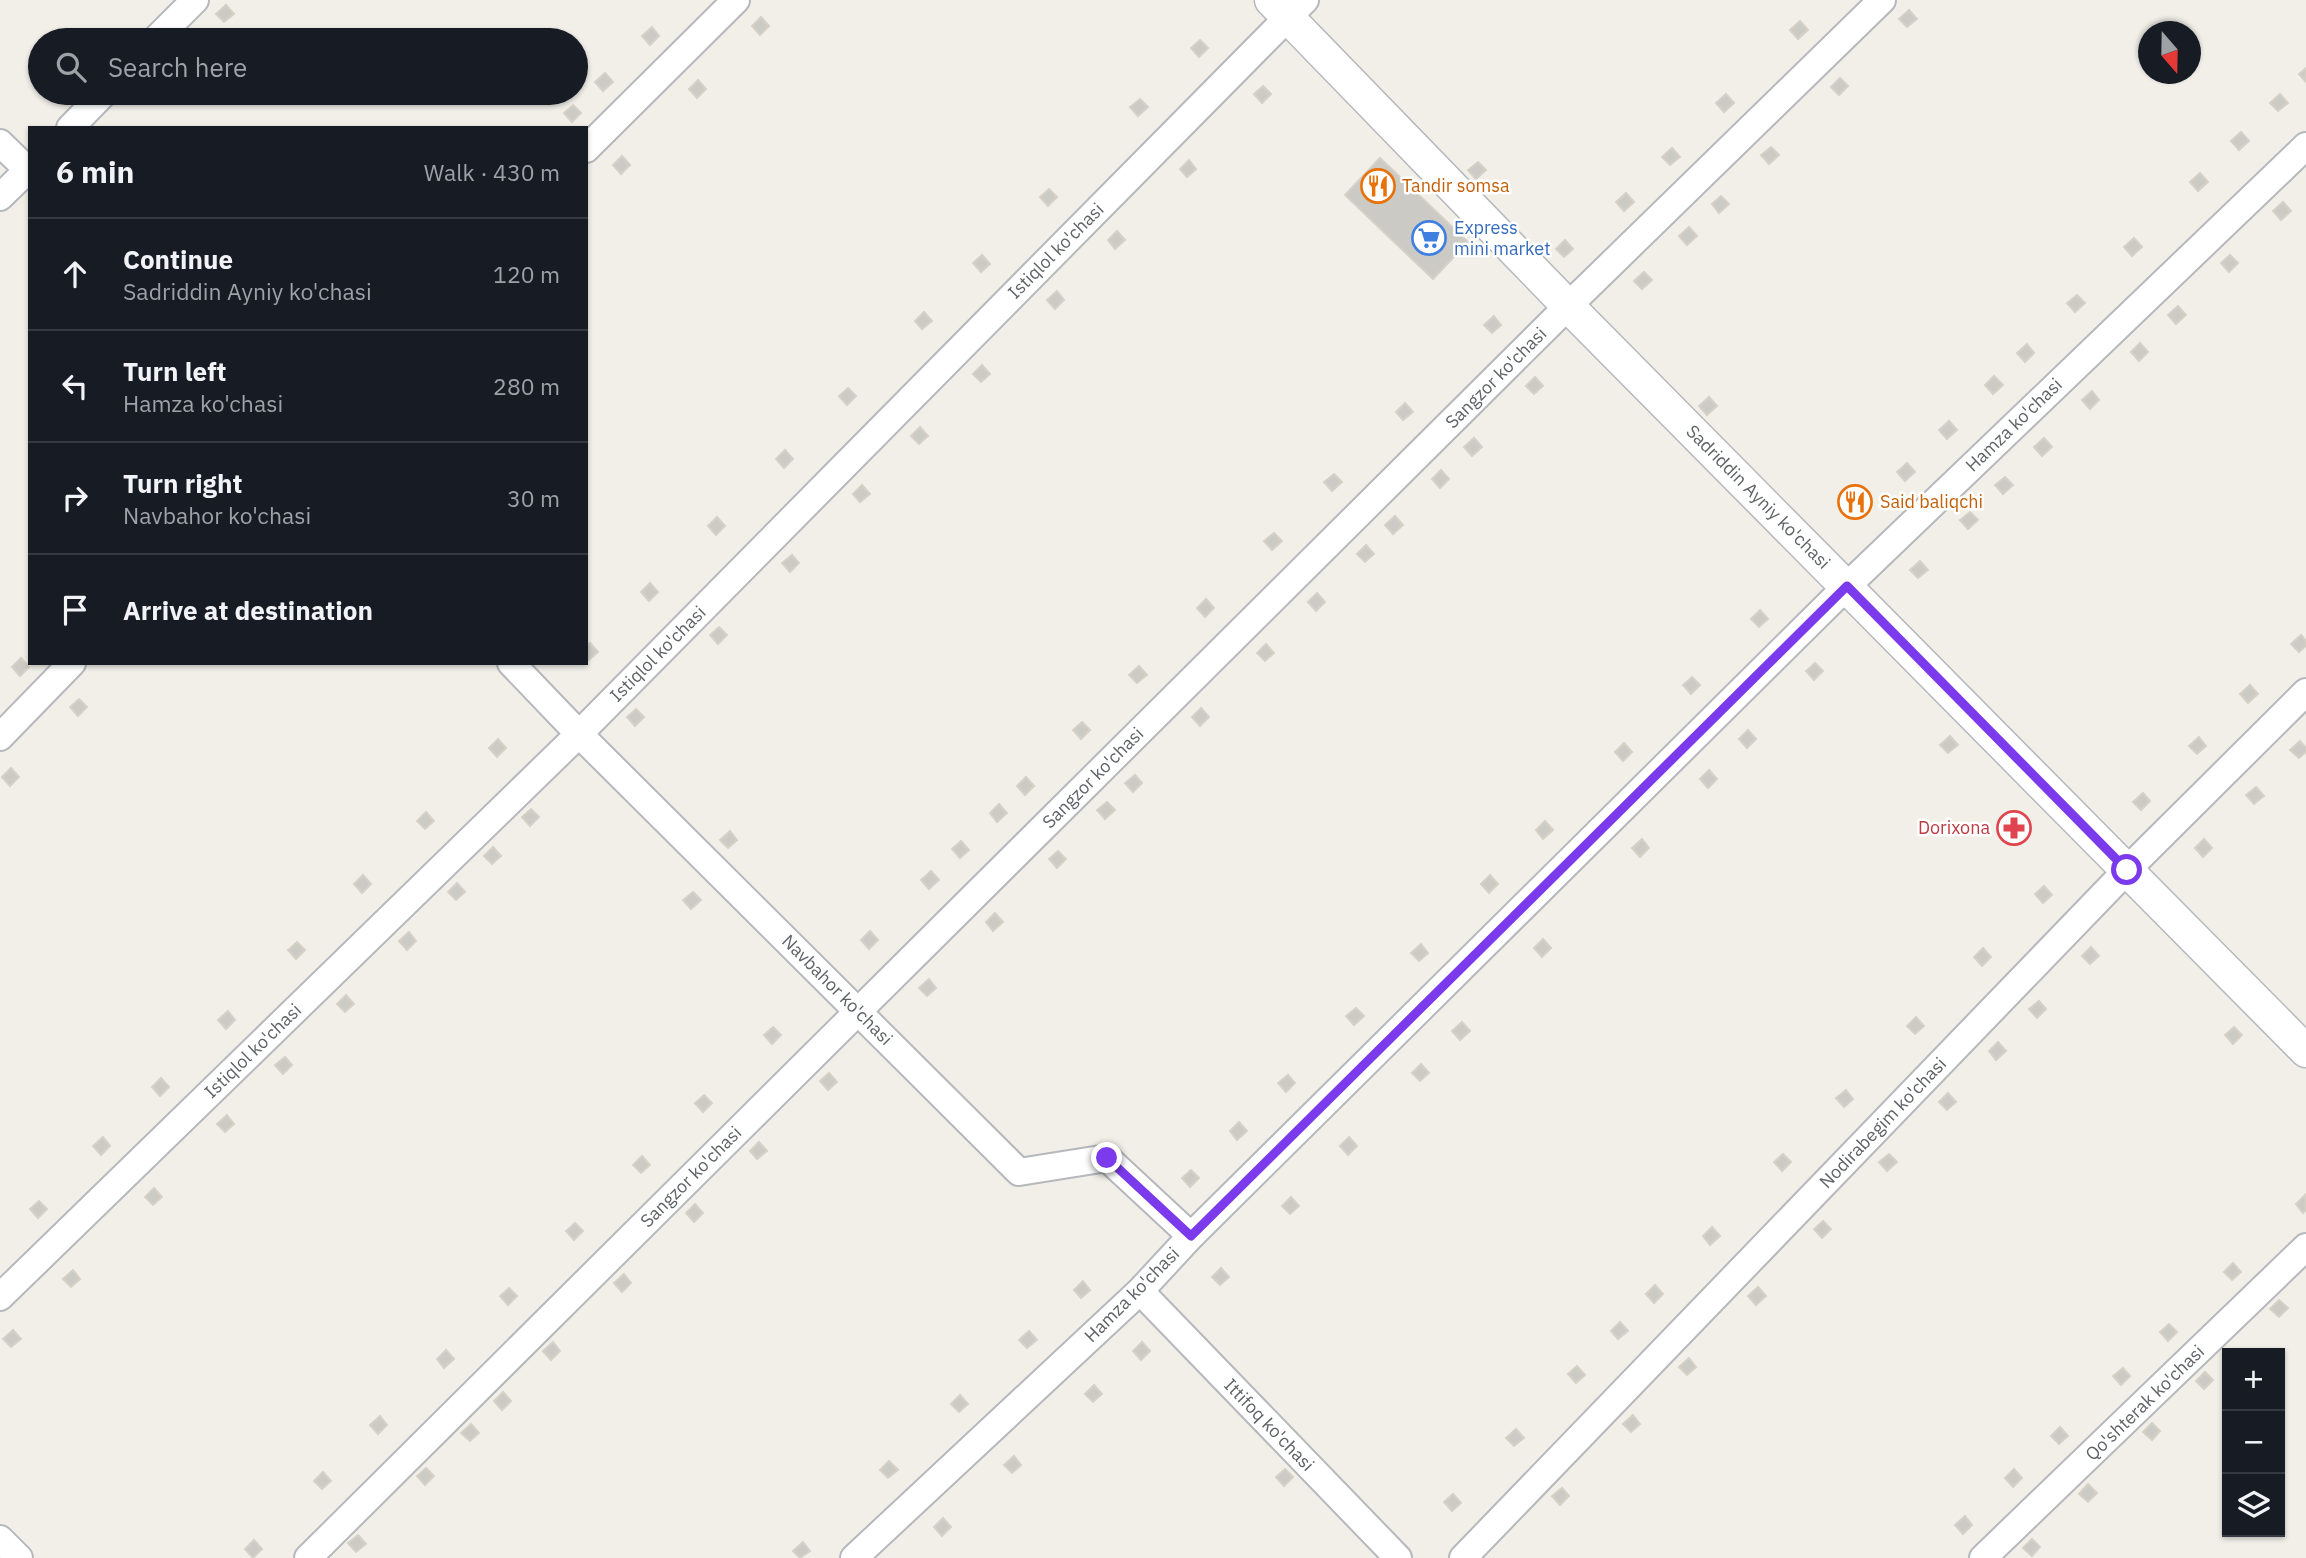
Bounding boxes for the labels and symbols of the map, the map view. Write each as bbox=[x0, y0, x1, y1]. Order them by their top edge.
north arrow bbox=[2138, 21, 2201, 84]
restaurant icon: Tandir somsa bbox=[1359, 167, 1397, 205]
place label: Tandir somsa bbox=[1402, 174, 1510, 197]
street label: Istiqlol ko'chasi bbox=[1003, 198, 1108, 303]
place label: Express mini market bbox=[1454, 216, 1551, 260]
supermarket icon: Express mini market bbox=[1410, 219, 1448, 257]
street label: Sangzor ko'chasi bbox=[1440, 322, 1551, 433]
street label: Hamza ko'chasi bbox=[1961, 373, 2067, 476]
street label: Sadriddin Ayniy ko'chasi bbox=[1681, 420, 1835, 574]
restaurant icon: Said baliqchi bbox=[1836, 483, 1874, 521]
place label: Said baliqchi bbox=[1880, 490, 1983, 513]
street label: Istiqlol ko'chasi bbox=[605, 601, 710, 706]
street label: Sangzor ko'chasi bbox=[1037, 722, 1148, 833]
pharmacy icon: Dorixona bbox=[1995, 809, 2033, 847]
place label: Dorixona bbox=[1918, 816, 1990, 839]
route start bbox=[2111, 854, 2142, 885]
street label: Navbahor ko'chasi bbox=[777, 929, 898, 1050]
street label: Istiqlol ko'chasi bbox=[199, 999, 306, 1103]
street label: Nodirabegim ko'chasi bbox=[1814, 1052, 1951, 1193]
street label: Sangzor ko'chasi bbox=[635, 1121, 746, 1232]
route end bbox=[1091, 1142, 1122, 1173]
street label: Hamza ko'chasi bbox=[1079, 1242, 1184, 1347]
street label: Qo'shterak ko'chasi bbox=[2080, 1340, 2209, 1465]
street label: Ittifoq ko'chasi bbox=[1219, 1374, 1319, 1476]

